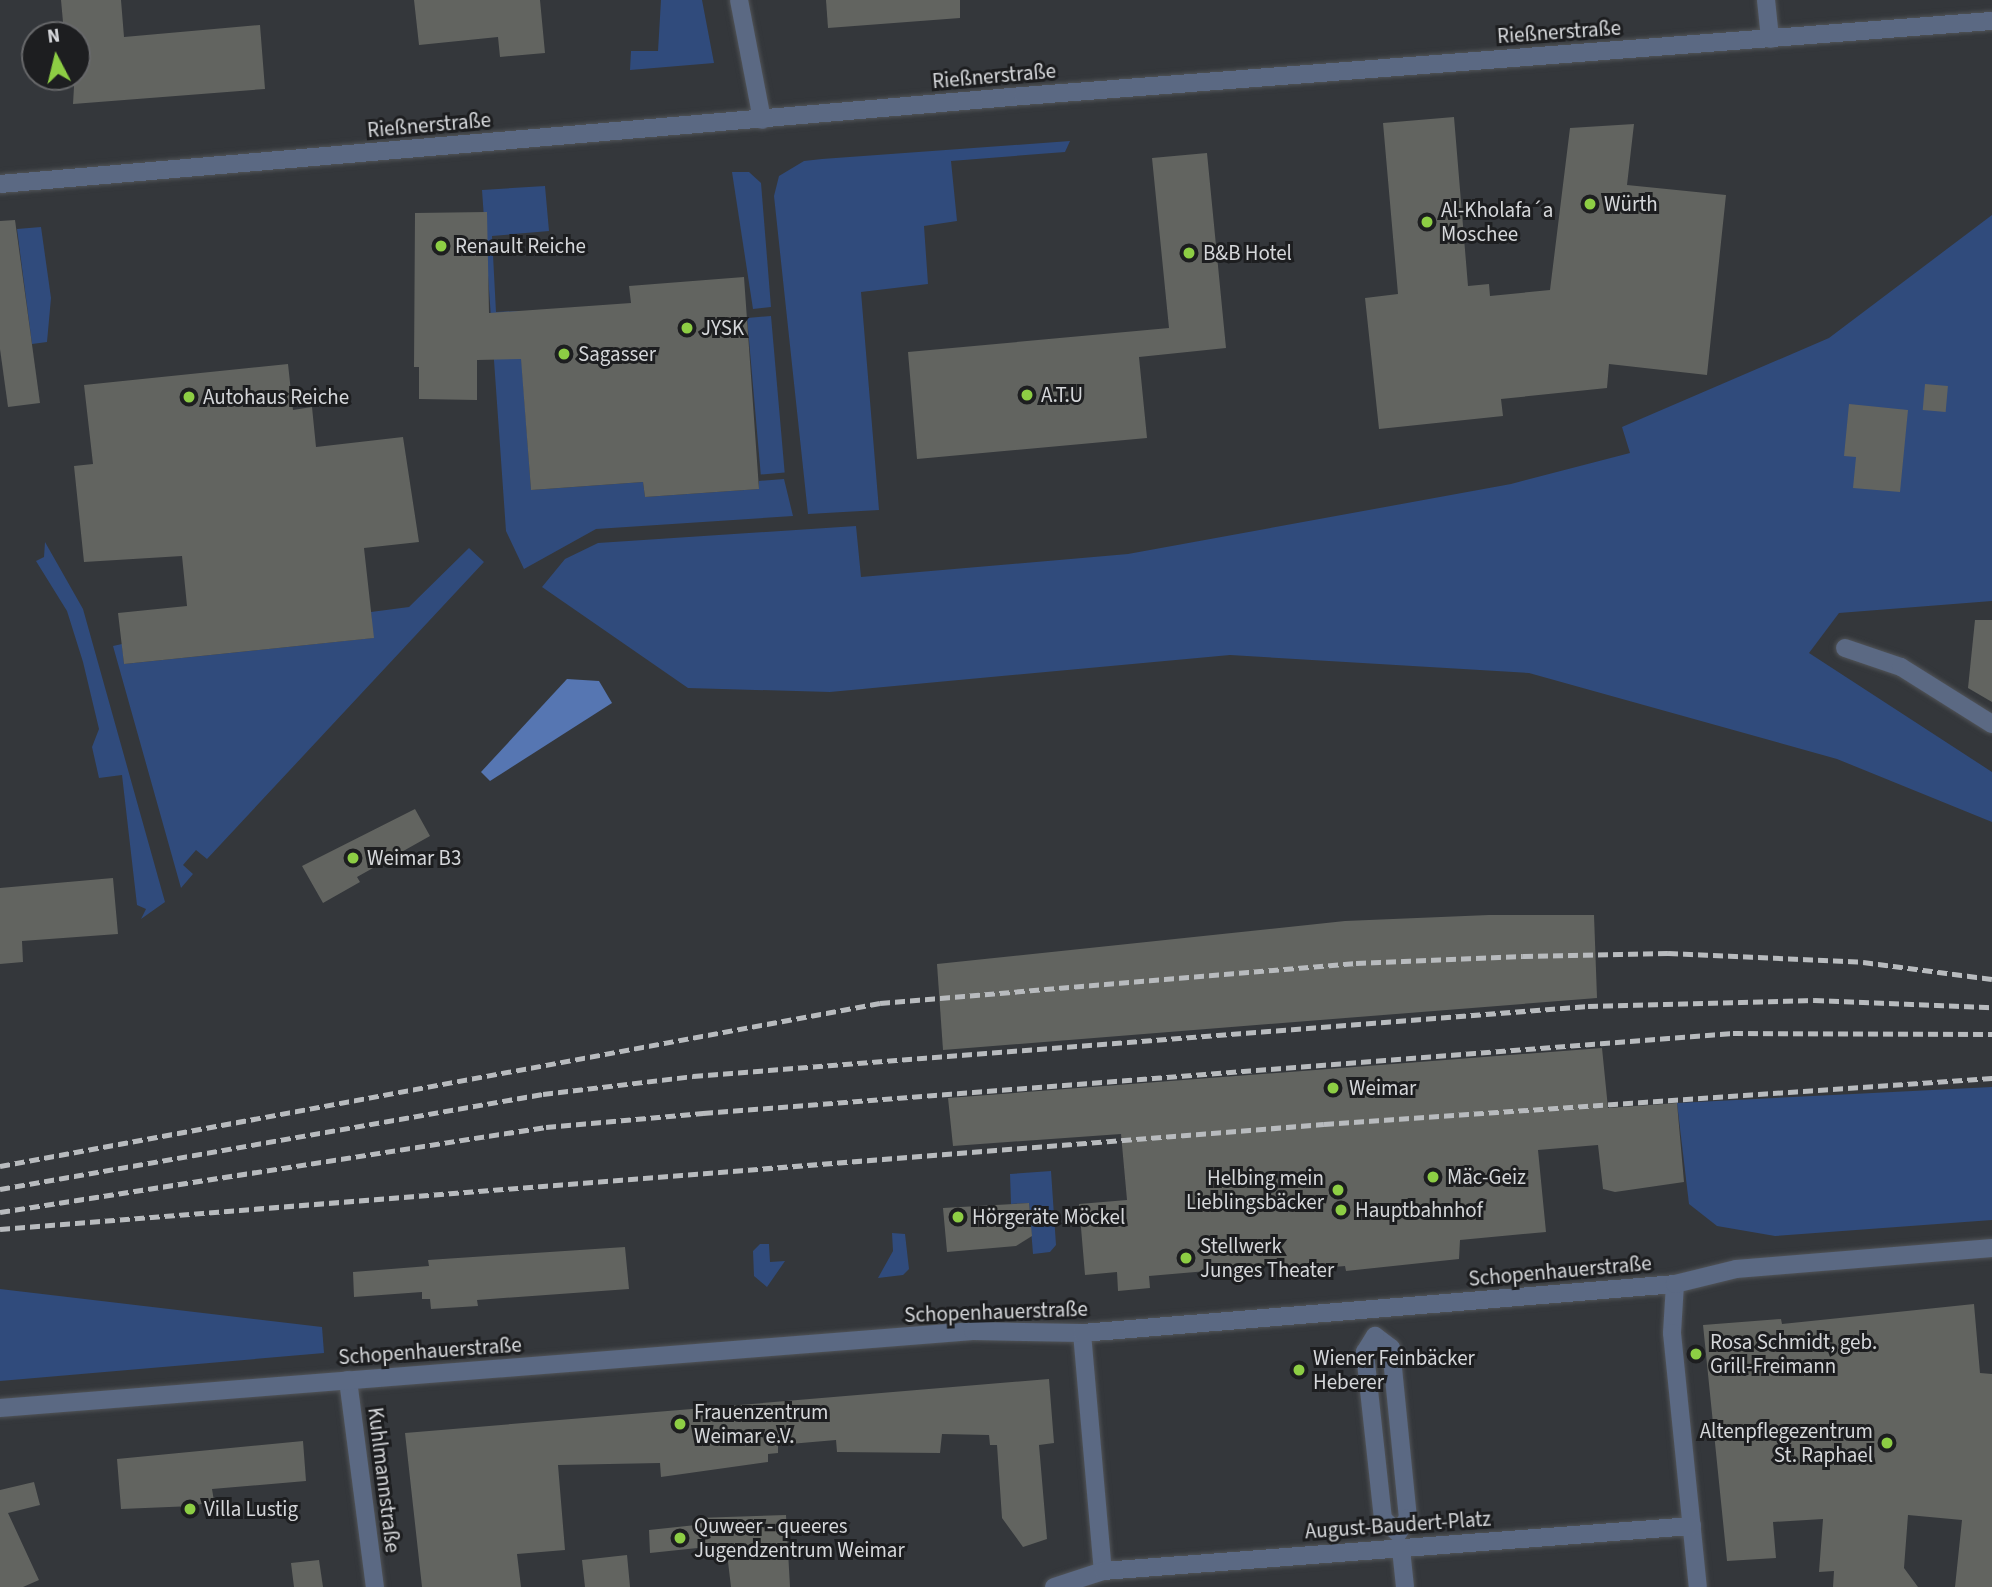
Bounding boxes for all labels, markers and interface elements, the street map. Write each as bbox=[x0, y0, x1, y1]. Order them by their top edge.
street label: Rießnerstraße bbox=[1496, 15, 1622, 49]
north arrow bbox=[21, 21, 91, 91]
text: N bbox=[46, 22, 62, 51]
street label: Rießnerstraße bbox=[931, 58, 1057, 94]
street label: Rießnerstraße bbox=[366, 107, 492, 143]
place label: Würth bbox=[1604, 191, 1658, 217]
marker: Würth bbox=[1582, 196, 1598, 212]
place label: Al-Kholafa´a Moschee bbox=[1441, 197, 1553, 247]
marker: Al-Kholafa´a Moschee bbox=[1419, 214, 1435, 230]
place label: Renault Reiche bbox=[455, 233, 586, 259]
marker: Renault Reiche bbox=[433, 238, 449, 254]
place label: B&B Hotel bbox=[1203, 240, 1292, 266]
marker: B&B Hotel bbox=[1181, 245, 1197, 261]
place label: JYSK bbox=[701, 315, 744, 341]
marker: JYSK bbox=[679, 320, 695, 336]
place label: Sagasser bbox=[578, 341, 656, 367]
marker: Sagasser bbox=[556, 346, 572, 362]
place label: A.T.U bbox=[1041, 382, 1083, 408]
place label: Autohaus Reiche bbox=[203, 384, 349, 410]
marker: A.T.U bbox=[1019, 387, 1035, 403]
marker: Autohaus Reiche bbox=[181, 389, 197, 405]
place label: Weimar B3 bbox=[367, 845, 461, 871]
marker: Weimar B3 bbox=[345, 850, 361, 866]
place label: Weimar bbox=[1349, 1075, 1416, 1101]
marker: Weimar bbox=[1323, 1078, 1343, 1098]
place label: Mäc-Geiz bbox=[1447, 1164, 1526, 1190]
place label: Helbing mein Lieblingsbäcker bbox=[1186, 1165, 1324, 1215]
marker: Mäc-Geiz bbox=[1425, 1169, 1441, 1185]
marker: Helbing mein Lieblingsbäcker bbox=[1330, 1182, 1346, 1198]
place label: Hauptbahnhof bbox=[1355, 1197, 1483, 1223]
marker: Hauptbahnhof bbox=[1333, 1202, 1349, 1218]
place label: Hörgeräte Möckel bbox=[972, 1204, 1125, 1230]
marker: Hörgeräte Möckel bbox=[950, 1209, 966, 1225]
place label: Stellwerk Junges Theater bbox=[1200, 1233, 1334, 1283]
marker: Stellwerk Junges Theater bbox=[1178, 1250, 1194, 1266]
street label: Schopenhauerstraße bbox=[1467, 1250, 1653, 1292]
street label: Schopenhauerstraße bbox=[904, 1296, 1088, 1328]
place label: Rosa Schmidt, geb. Grill-Freimann bbox=[1710, 1329, 1877, 1379]
street label: Schopenhauerstraße bbox=[338, 1332, 522, 1370]
place label: Wiener Feinbäcker Heberer bbox=[1313, 1345, 1475, 1395]
marker: Rosa Schmidt, geb. Grill-Freimann bbox=[1688, 1346, 1704, 1362]
marker: Wiener Feinbäcker Heberer bbox=[1291, 1362, 1307, 1378]
place label: Frauenzentrum Weimar e.V. bbox=[694, 1399, 828, 1449]
street label: Kuhlmannstraße bbox=[363, 1406, 405, 1554]
marker: Frauenzentrum Weimar e.V. bbox=[672, 1416, 688, 1432]
place label: Altenpflegezentrum St. Raphael bbox=[1700, 1418, 1873, 1468]
marker: Altenpflegezentrum St. Raphael bbox=[1879, 1435, 1895, 1451]
place label: Villa Lustig bbox=[204, 1496, 298, 1522]
marker: Villa Lustig bbox=[182, 1501, 198, 1517]
street label: August-Baudert-Platz bbox=[1304, 1506, 1492, 1544]
place label: Quweer - queeres Jugendzentrum Weimar bbox=[694, 1513, 905, 1563]
marker: Quweer - queeres Jugendzentrum Weimar bbox=[672, 1530, 688, 1546]

